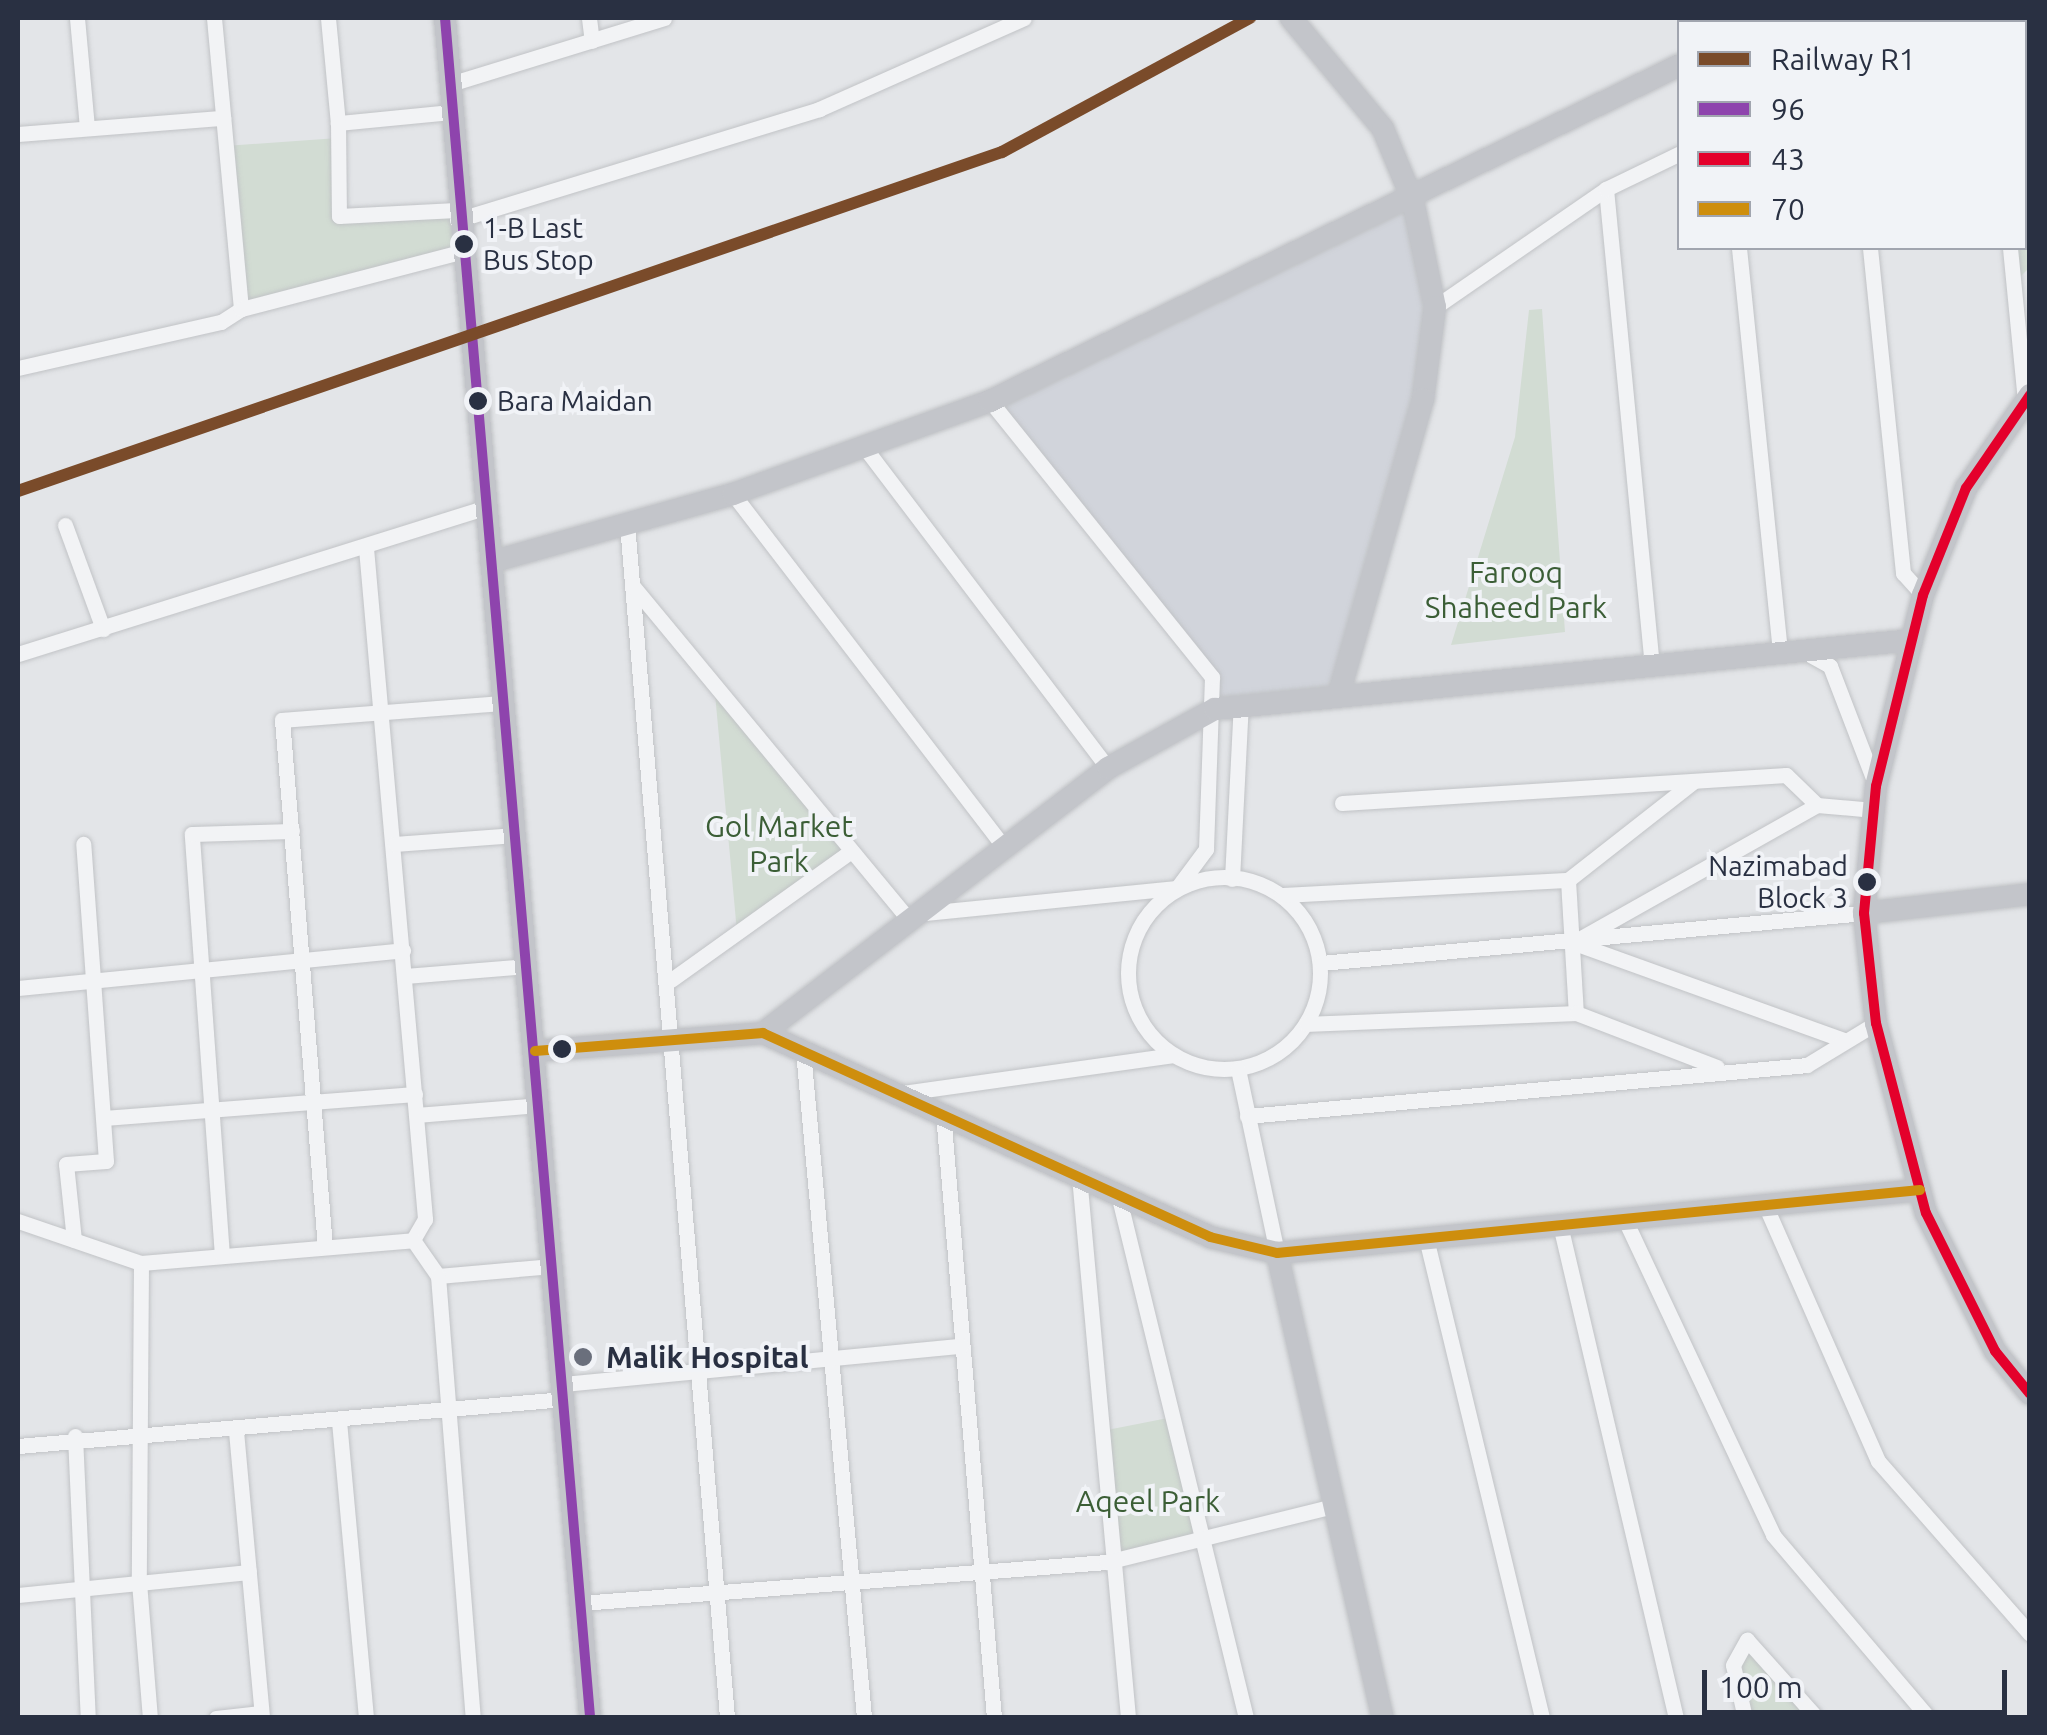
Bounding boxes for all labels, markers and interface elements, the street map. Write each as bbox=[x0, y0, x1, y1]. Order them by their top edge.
legend bbox=[1677, 20, 2027, 250]
text: Railway R1 bbox=[1771, 42, 1916, 76]
text: 96 bbox=[1771, 92, 1805, 126]
text: 43 bbox=[1771, 142, 1805, 176]
text: 70 bbox=[1771, 192, 1805, 226]
place label: 1-B Last Bus Stop bbox=[483, 211, 594, 277]
marker: 1-B Last Bus Stop bbox=[454, 234, 474, 254]
place label: Bara Maidan bbox=[497, 384, 653, 418]
marker: Bara Maidan bbox=[468, 391, 488, 411]
park label: Farooq Shaheed Park bbox=[1425, 554, 1607, 624]
park label: Gol Market Park bbox=[705, 808, 853, 878]
place label: Nazimabad Block 3 bbox=[1708, 849, 1848, 915]
marker: Nazimabad Block 3 bbox=[1857, 872, 1877, 892]
unlabelled marker bbox=[552, 1039, 572, 1059]
place label: Malik Hospital bbox=[606, 1339, 808, 1375]
marker: Malik Hospital bbox=[570, 1344, 596, 1370]
park label: Aqeel Park bbox=[1076, 1483, 1220, 1519]
scale bar bbox=[1707, 1650, 2012, 1712]
text: 100 m bbox=[1719, 1670, 1803, 1704]

